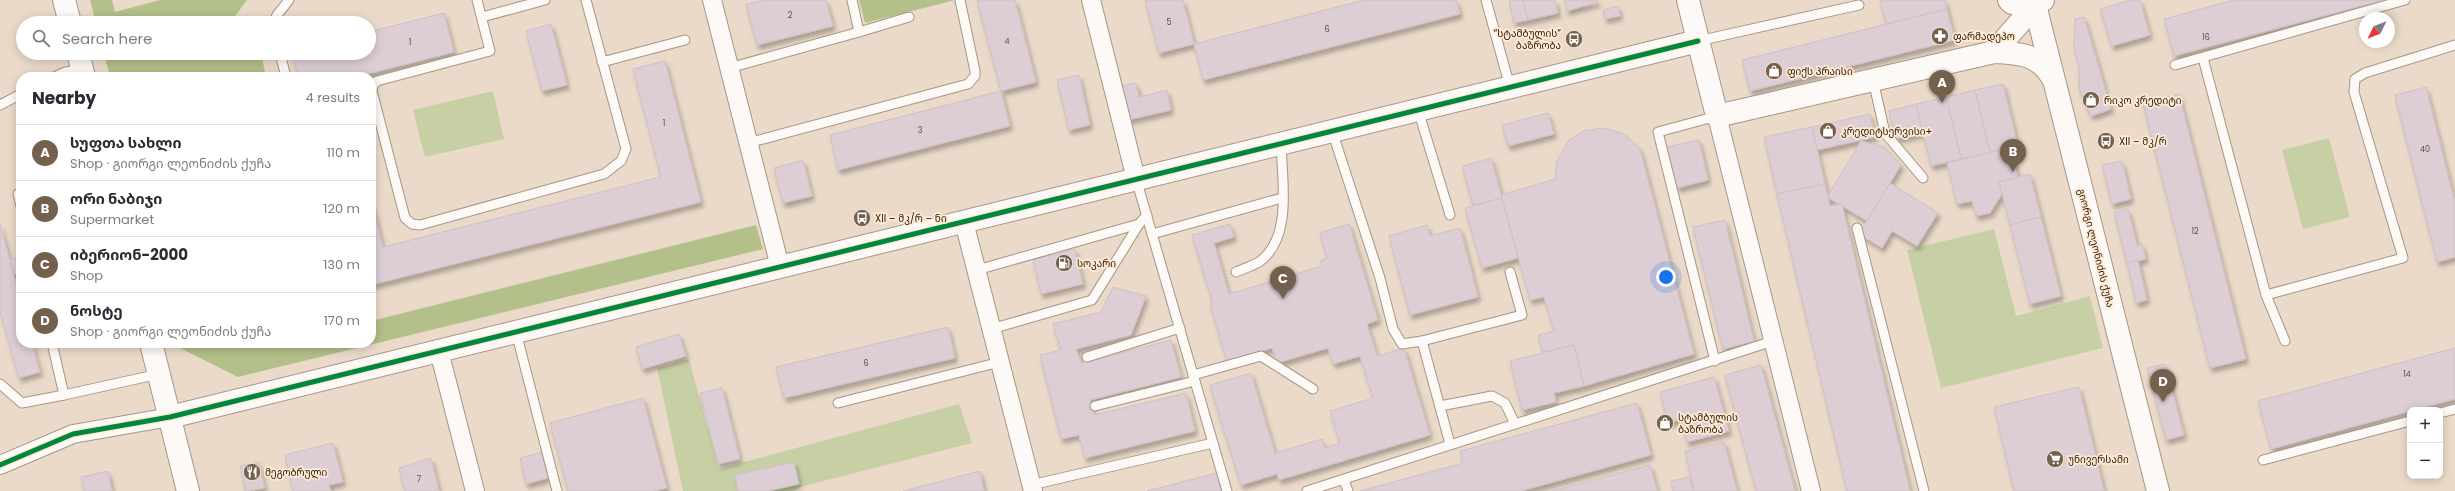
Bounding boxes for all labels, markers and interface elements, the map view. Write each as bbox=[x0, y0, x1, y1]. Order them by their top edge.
house number: 2 bbox=[788, 10, 793, 21]
north arrow bbox=[2359, 12, 2395, 48]
search box bbox=[16, 16, 376, 60]
house number: 5 bbox=[1166, 17, 1172, 28]
house number: 6 bbox=[1324, 24, 1330, 35]
place label: “სტამბულის” ბაზრობა bbox=[1493, 26, 1561, 53]
pharmacy icon: ფარმადეპო bbox=[1930, 26, 1950, 46]
icon: search bbox=[30, 27, 52, 49]
text: Search here bbox=[62, 28, 152, 49]
bus stop icon: “სტამბულის” ბაზრობა bbox=[1564, 29, 1584, 49]
place label: ფარმადეპო bbox=[1953, 29, 2015, 44]
house number: 16 bbox=[2202, 32, 2210, 43]
house number: 4 bbox=[1004, 36, 1010, 47]
house number: 1 bbox=[409, 37, 411, 48]
shop icon: ფიქს პრაისი bbox=[1764, 61, 1784, 81]
place label: ფიქს პრაისი bbox=[1787, 64, 1853, 79]
pin: A bbox=[1929, 70, 1955, 103]
text: Nearby bbox=[32, 86, 96, 110]
text: 4 results bbox=[306, 88, 360, 107]
shop icon: რიკო კრედიტი bbox=[2081, 90, 2101, 110]
place label: რიკო კრედიტი bbox=[2104, 93, 2182, 108]
house number: 1 bbox=[663, 118, 665, 129]
shop icon: კრედიტსერვისი+ bbox=[1818, 121, 1838, 141]
place label: კრედიტსერვისი+ bbox=[1841, 124, 1932, 139]
house number: 3 bbox=[918, 125, 923, 136]
bus stop icon: XII – მკ/რ bbox=[2096, 131, 2116, 151]
text: სუფთა სახლი bbox=[70, 132, 182, 153]
place label: XII – მკ/რ bbox=[2119, 134, 2167, 149]
pin: B bbox=[2000, 139, 2026, 172]
text: A bbox=[40, 143, 50, 162]
text: 110 m bbox=[327, 143, 360, 162]
house number: 40 bbox=[2420, 144, 2430, 155]
text: Shop · გიორგი ლეონიძის ქუჩა bbox=[70, 154, 271, 173]
street label: გიორგი ლეონიძის ქუჩა bbox=[2074, 187, 2118, 309]
text: ორი ნაბიჯი bbox=[70, 188, 162, 209]
text: B bbox=[41, 199, 49, 218]
text: 120 m bbox=[323, 199, 360, 218]
bus stop icon: XII – მკ/რ – ნი bbox=[852, 208, 872, 228]
text: Supermarket bbox=[70, 210, 154, 229]
place label: XII – მკ/რ – ნი bbox=[875, 211, 947, 226]
house number: 12 bbox=[2191, 226, 2199, 237]
text: იბერიონ-2000 bbox=[70, 244, 188, 265]
fuel station icon: სოკარი bbox=[1054, 253, 1074, 273]
text: C bbox=[40, 255, 50, 274]
text: 130 m bbox=[323, 255, 360, 274]
place label: სოკარი bbox=[1077, 256, 1116, 271]
text: Shop bbox=[70, 266, 103, 285]
pin: C bbox=[1270, 266, 1296, 299]
your location bbox=[1656, 267, 1676, 287]
text: ნოსტე bbox=[70, 300, 123, 321]
text: D bbox=[40, 311, 50, 330]
text: 170 m bbox=[324, 311, 360, 330]
text: Shop · გიორგი ლეონიძის ქუჩა bbox=[70, 322, 271, 341]
house number: 6 bbox=[863, 358, 869, 369]
pin: D bbox=[2150, 369, 2176, 402]
house number: 14 bbox=[2403, 369, 2411, 380]
map controls bbox=[2407, 407, 2443, 479]
button: + bbox=[2407, 407, 2443, 443]
place label: სტამბულის ბაზრობა bbox=[1678, 410, 1738, 437]
shop icon: სტამბულის ბაზრობა bbox=[1655, 413, 1675, 433]
button: − bbox=[2407, 443, 2443, 479]
supermarket icon: უნივერსამი bbox=[2045, 449, 2065, 469]
place label: უნივერსამი bbox=[2068, 452, 2129, 467]
restaurant icon: მეგობრული bbox=[242, 462, 262, 482]
place label: მეგობრული bbox=[265, 465, 327, 480]
house number: 7 bbox=[417, 474, 422, 485]

